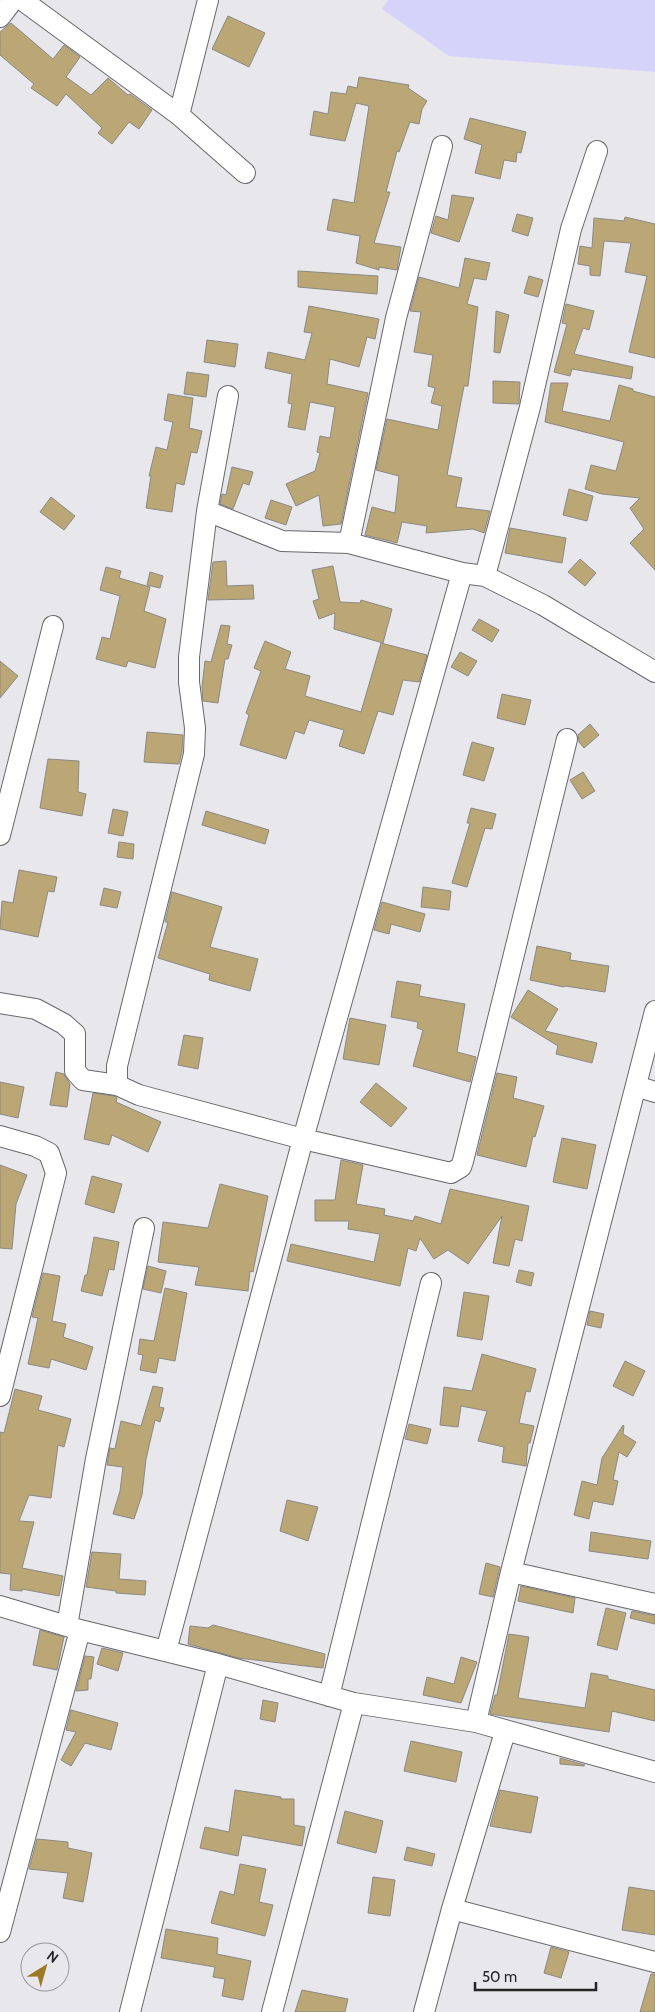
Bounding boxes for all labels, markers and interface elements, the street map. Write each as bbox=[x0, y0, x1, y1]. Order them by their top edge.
north arrow bbox=[20, 1942, 70, 1992]
text: N bbox=[43, 1946, 62, 1967]
scale bar bbox=[475, 1960, 596, 1992]
text: 50 m bbox=[482, 1968, 517, 1986]

